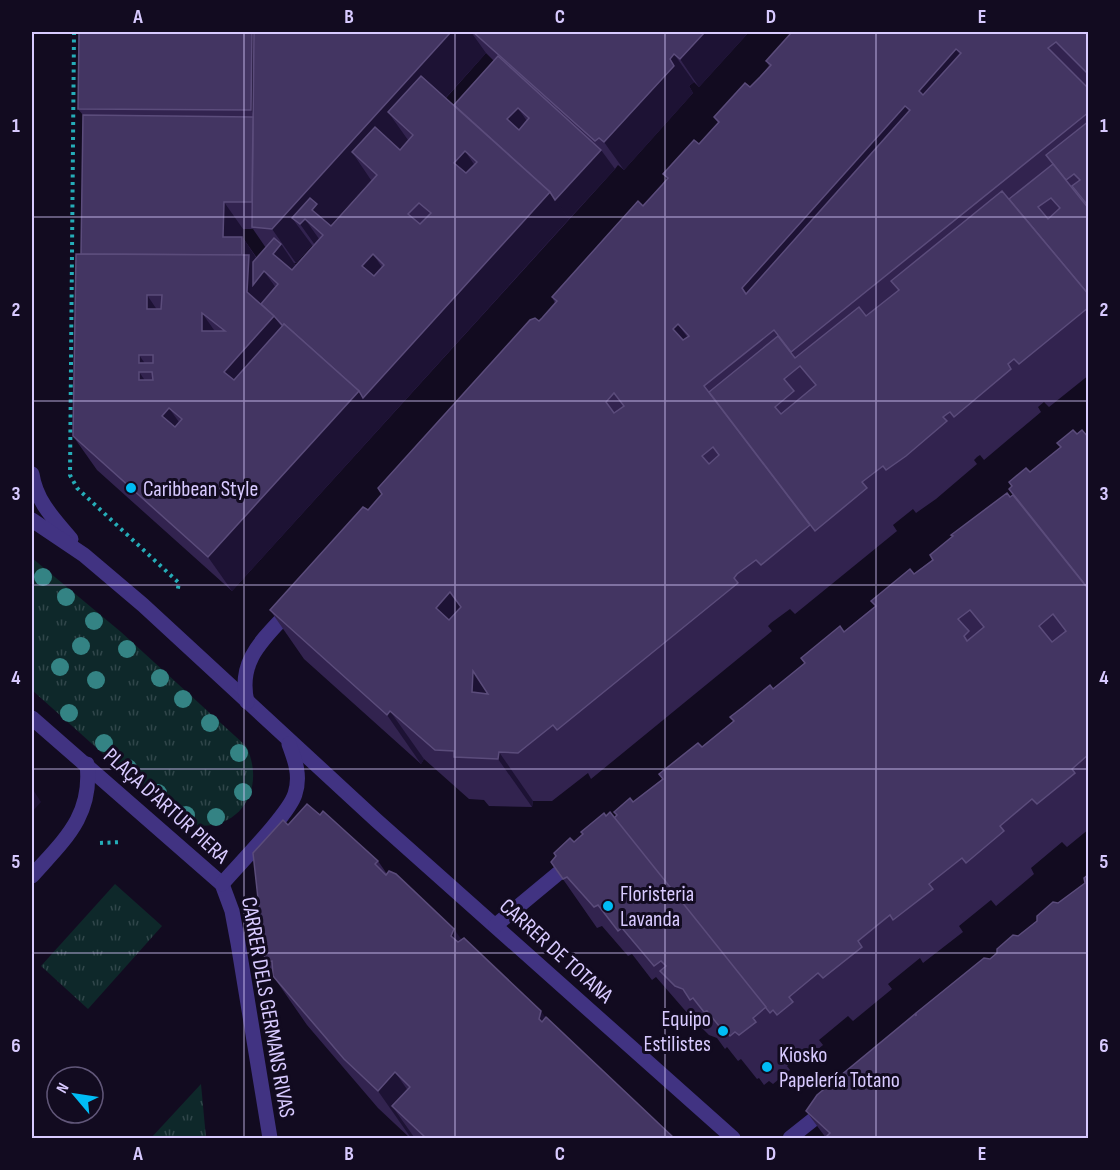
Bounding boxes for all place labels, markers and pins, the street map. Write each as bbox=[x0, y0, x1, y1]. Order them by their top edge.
place label: Caribbean Style bbox=[143, 476, 258, 503]
marker: Caribbean Style bbox=[124, 481, 138, 495]
place label: Floristeria Lavanda bbox=[620, 881, 694, 933]
marker: Floristeria Lavanda bbox=[601, 899, 615, 913]
place label: Equipo Estilistes bbox=[643, 1006, 711, 1058]
marker: Equipo Estilistes bbox=[716, 1024, 730, 1038]
place label: Kiosko Papelería Totano bbox=[779, 1042, 900, 1094]
marker: Kiosko Papelería Totano bbox=[760, 1060, 774, 1074]

